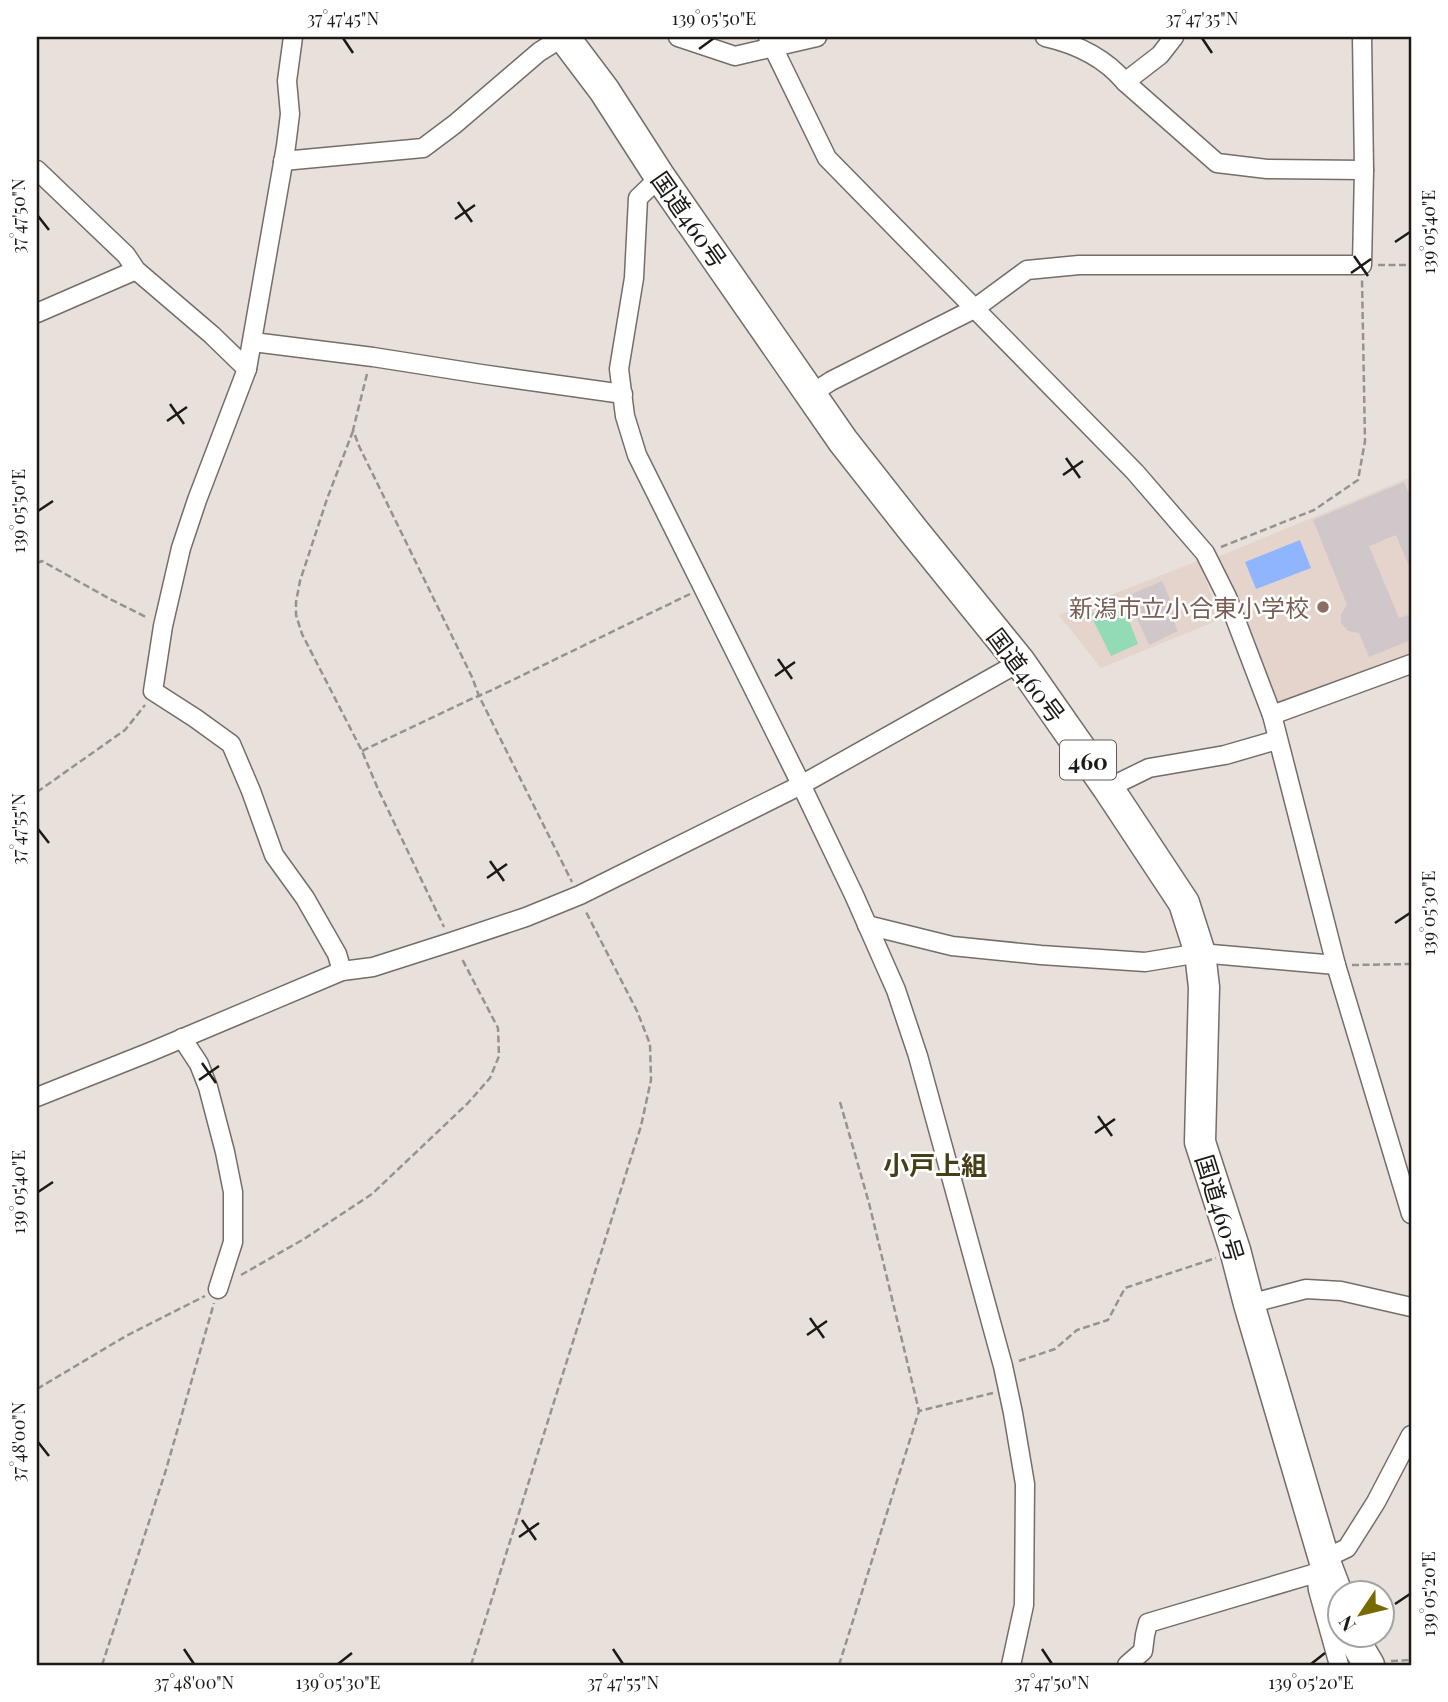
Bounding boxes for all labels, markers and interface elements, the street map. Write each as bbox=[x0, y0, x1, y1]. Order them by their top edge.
text: 37°47'45"N bbox=[307, 6, 379, 30]
text: 139°05'50"E bbox=[672, 6, 756, 30]
text: 37°47'35"N bbox=[1166, 6, 1239, 30]
street label: 国道460号 bbox=[645, 164, 735, 274]
text: 37°47'50"N bbox=[6, 178, 30, 254]
text: 139°05'40"E bbox=[1416, 190, 1440, 274]
text: 139°05'50"E bbox=[6, 469, 30, 553]
place label: 新潟市立小合東小学校 bbox=[1069, 591, 1309, 623]
marker: 新潟市立小合東小学校 bbox=[1315, 599, 1331, 615]
street label: 国道460号 bbox=[981, 621, 1073, 729]
road number: 460 bbox=[1060, 740, 1116, 780]
text: 37°47'55"N bbox=[6, 793, 30, 865]
text: 139°05'30"E bbox=[1416, 870, 1440, 956]
district label: 小戸上組 bbox=[883, 1147, 987, 1182]
text: 139°05'40"E bbox=[6, 1150, 30, 1234]
street label: 国道460号 bbox=[1190, 1150, 1252, 1266]
text: 37°48'00"N bbox=[6, 1401, 30, 1482]
text: 139°05'20"E bbox=[1416, 1551, 1440, 1637]
north arrow bbox=[1326, 1580, 1396, 1650]
text: N bbox=[1332, 1611, 1361, 1637]
text: 37°48'00"N bbox=[154, 1670, 235, 1694]
text: 139°05'30"E bbox=[295, 1670, 381, 1694]
text: 37°47'55"N bbox=[587, 1670, 659, 1694]
text: 37°47'50"N bbox=[1014, 1670, 1090, 1694]
text: 139°05'20"E bbox=[1268, 1670, 1354, 1694]

